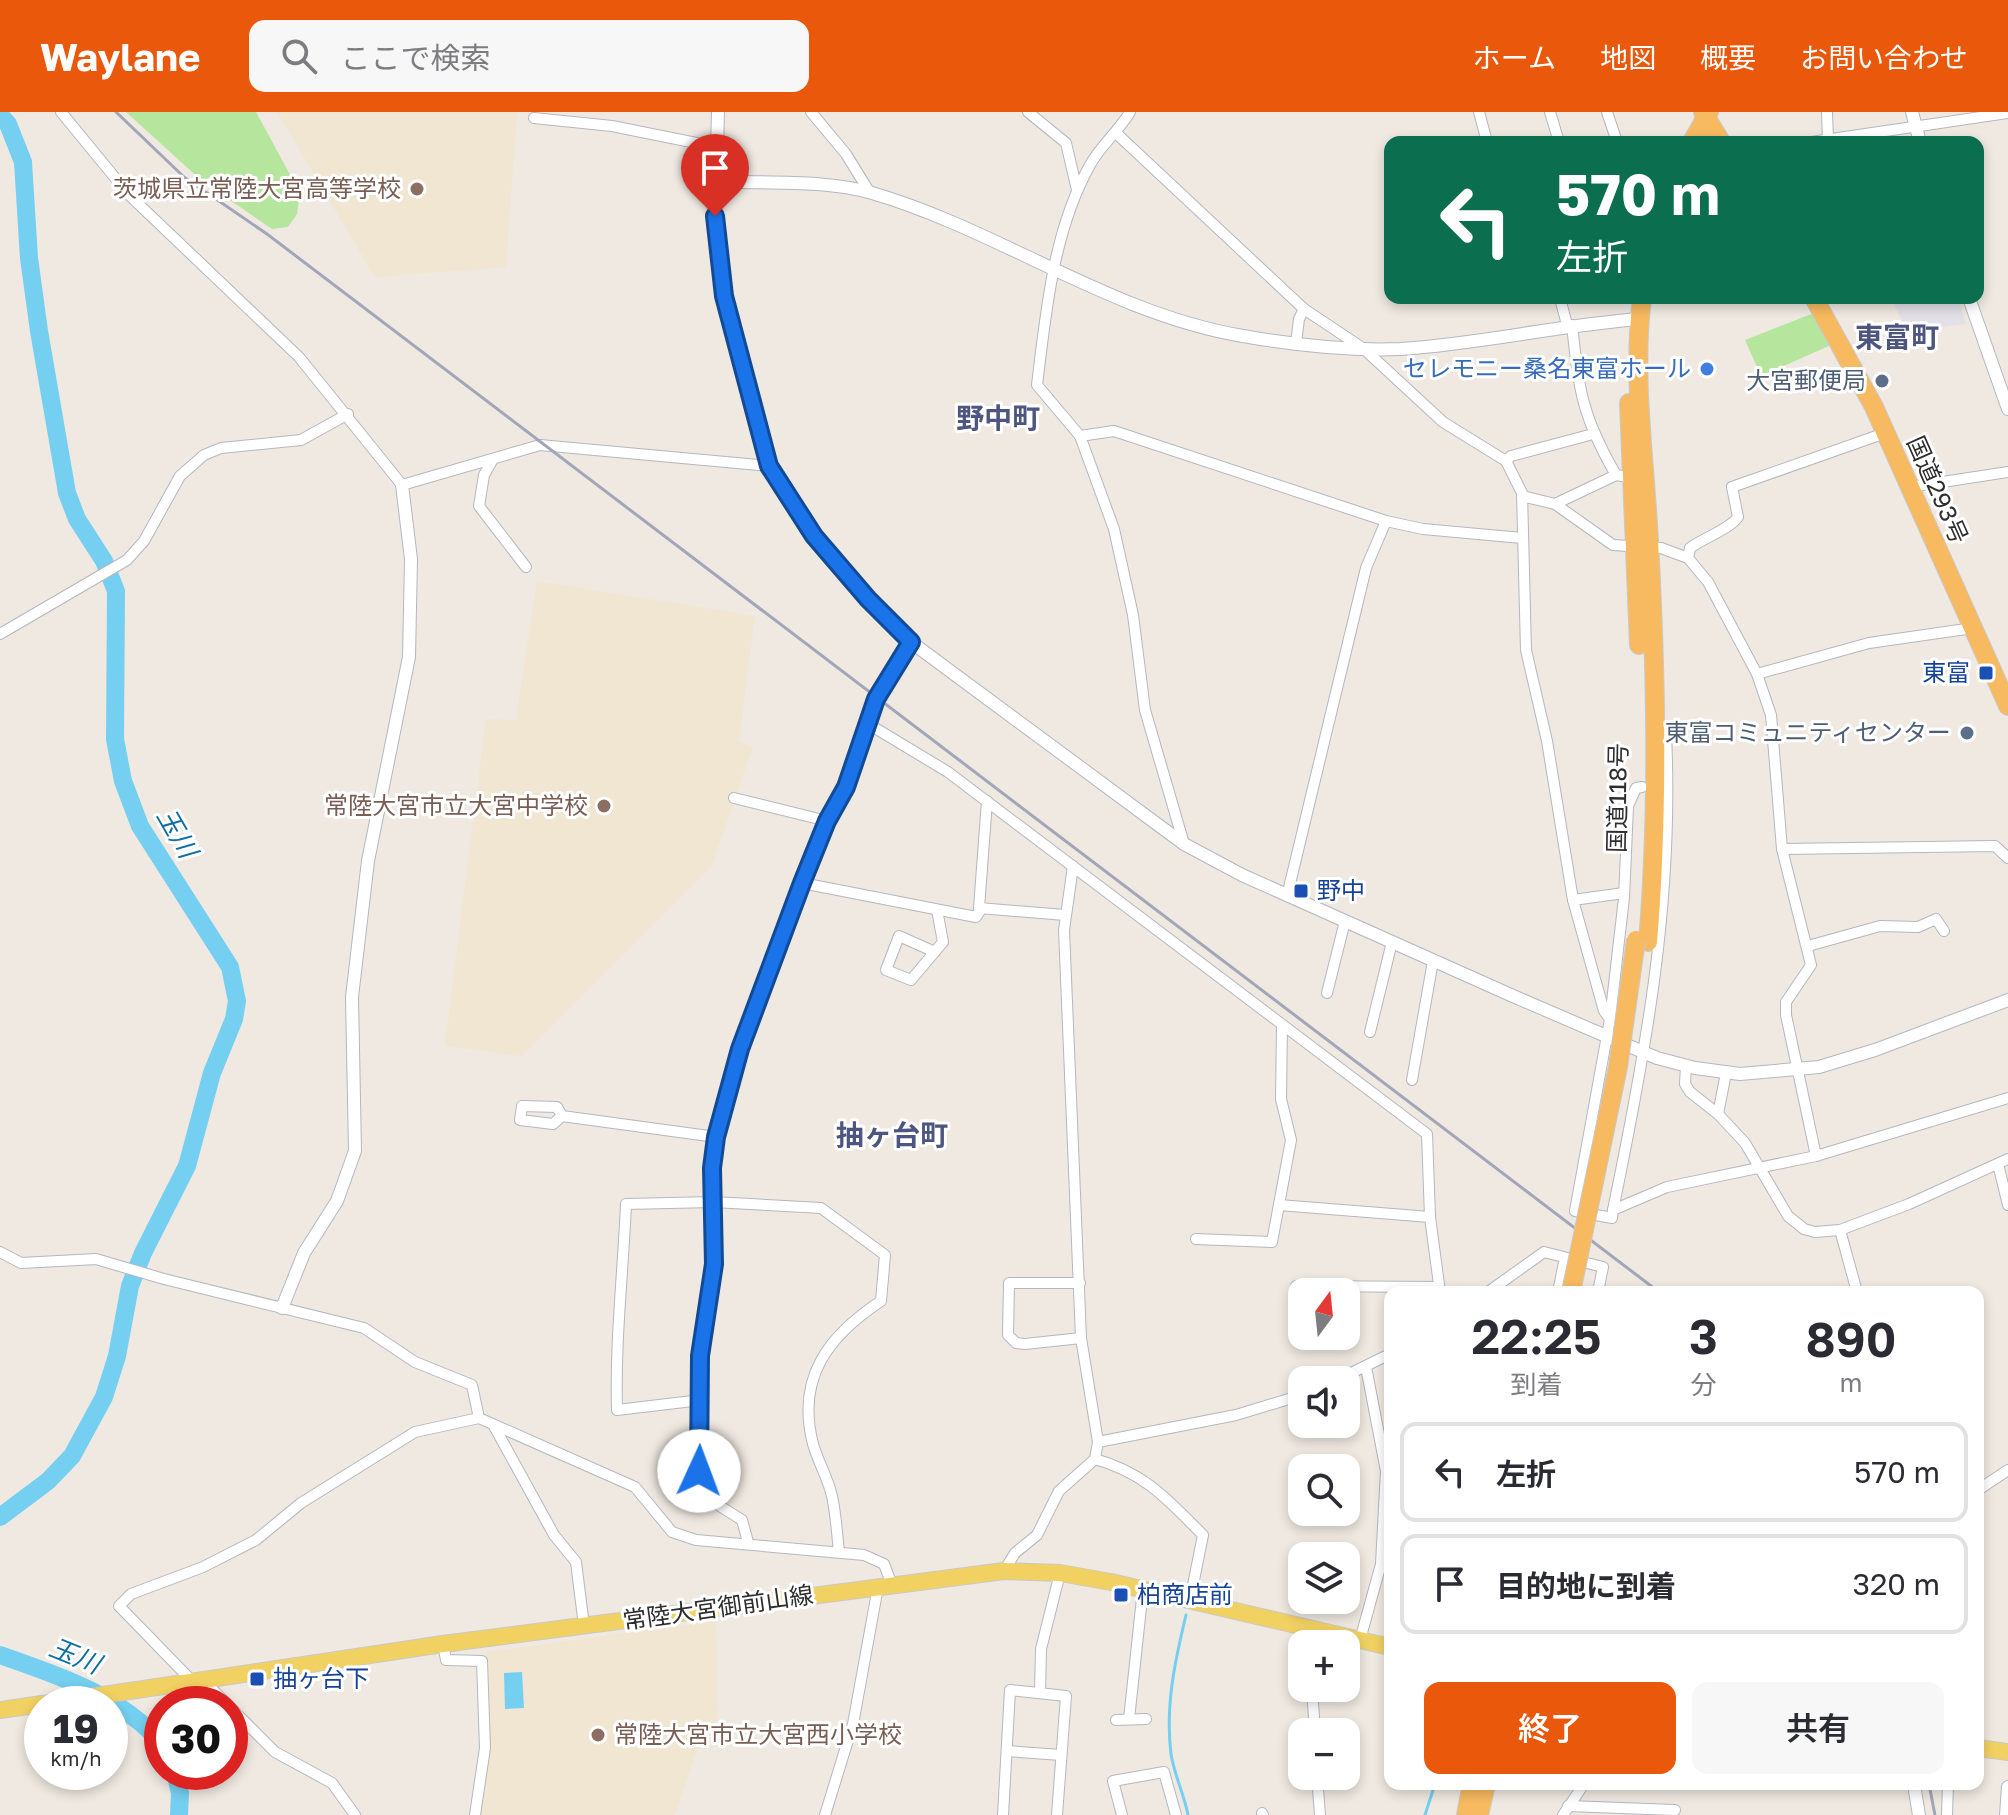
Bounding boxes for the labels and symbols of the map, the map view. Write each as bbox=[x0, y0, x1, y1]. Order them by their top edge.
pin bbox=[681, 134, 749, 216]
place label: 茨城県立常陸大宮高等学校 bbox=[113, 173, 401, 202]
marker: 茨城県立常陸大宮高等学校 bbox=[408, 180, 426, 198]
district label: 東富町 bbox=[1855, 320, 1939, 353]
place label: セレモニー桑名東富ホール bbox=[1403, 353, 1691, 382]
marker: セレモニー桑名東富ホール bbox=[1698, 360, 1716, 378]
place label: 大宮郵便局 bbox=[1746, 365, 1866, 394]
marker: 大宮郵便局 bbox=[1873, 372, 1891, 390]
district label: 野中町 bbox=[956, 401, 1040, 434]
street label: 国道293号 bbox=[1902, 431, 1975, 548]
place label: 東富 bbox=[1922, 657, 1970, 686]
marker: 東富 bbox=[1977, 664, 1995, 682]
place label: 東富コミュニティセンター bbox=[1664, 717, 1951, 746]
marker: 東富コミュニティセンター bbox=[1958, 724, 1976, 742]
street label: 国道118号 bbox=[1601, 743, 1632, 853]
place label: 常陸大宮市立大宮中学校 bbox=[324, 790, 588, 819]
marker: 常陸大宮市立大宮中学校 bbox=[595, 797, 613, 815]
water label: 玉川 bbox=[151, 802, 205, 866]
place label: 野中 bbox=[1317, 875, 1365, 904]
marker: 野中 bbox=[1292, 882, 1310, 900]
district label: 抽ヶ台町 bbox=[836, 1118, 948, 1151]
north arrow bbox=[1288, 1278, 1360, 1350]
position arrow bbox=[657, 1429, 741, 1513]
street label: 常陸大宮御前山線 bbox=[621, 1579, 815, 1634]
place label: 柏商店前 bbox=[1137, 1579, 1233, 1608]
marker: 柏商店前 bbox=[1112, 1586, 1130, 1604]
water label: 玉川 bbox=[45, 1631, 108, 1681]
place label: 抽ヶ台下 bbox=[273, 1663, 369, 1692]
marker: 抽ヶ台下 bbox=[248, 1670, 266, 1688]
speed limit sign: 30 bbox=[144, 1686, 248, 1790]
place label: 常陸大宮市立大宮西小学校 bbox=[614, 1719, 902, 1748]
marker: 常陸大宮市立大宮西小学校 bbox=[589, 1726, 607, 1744]

